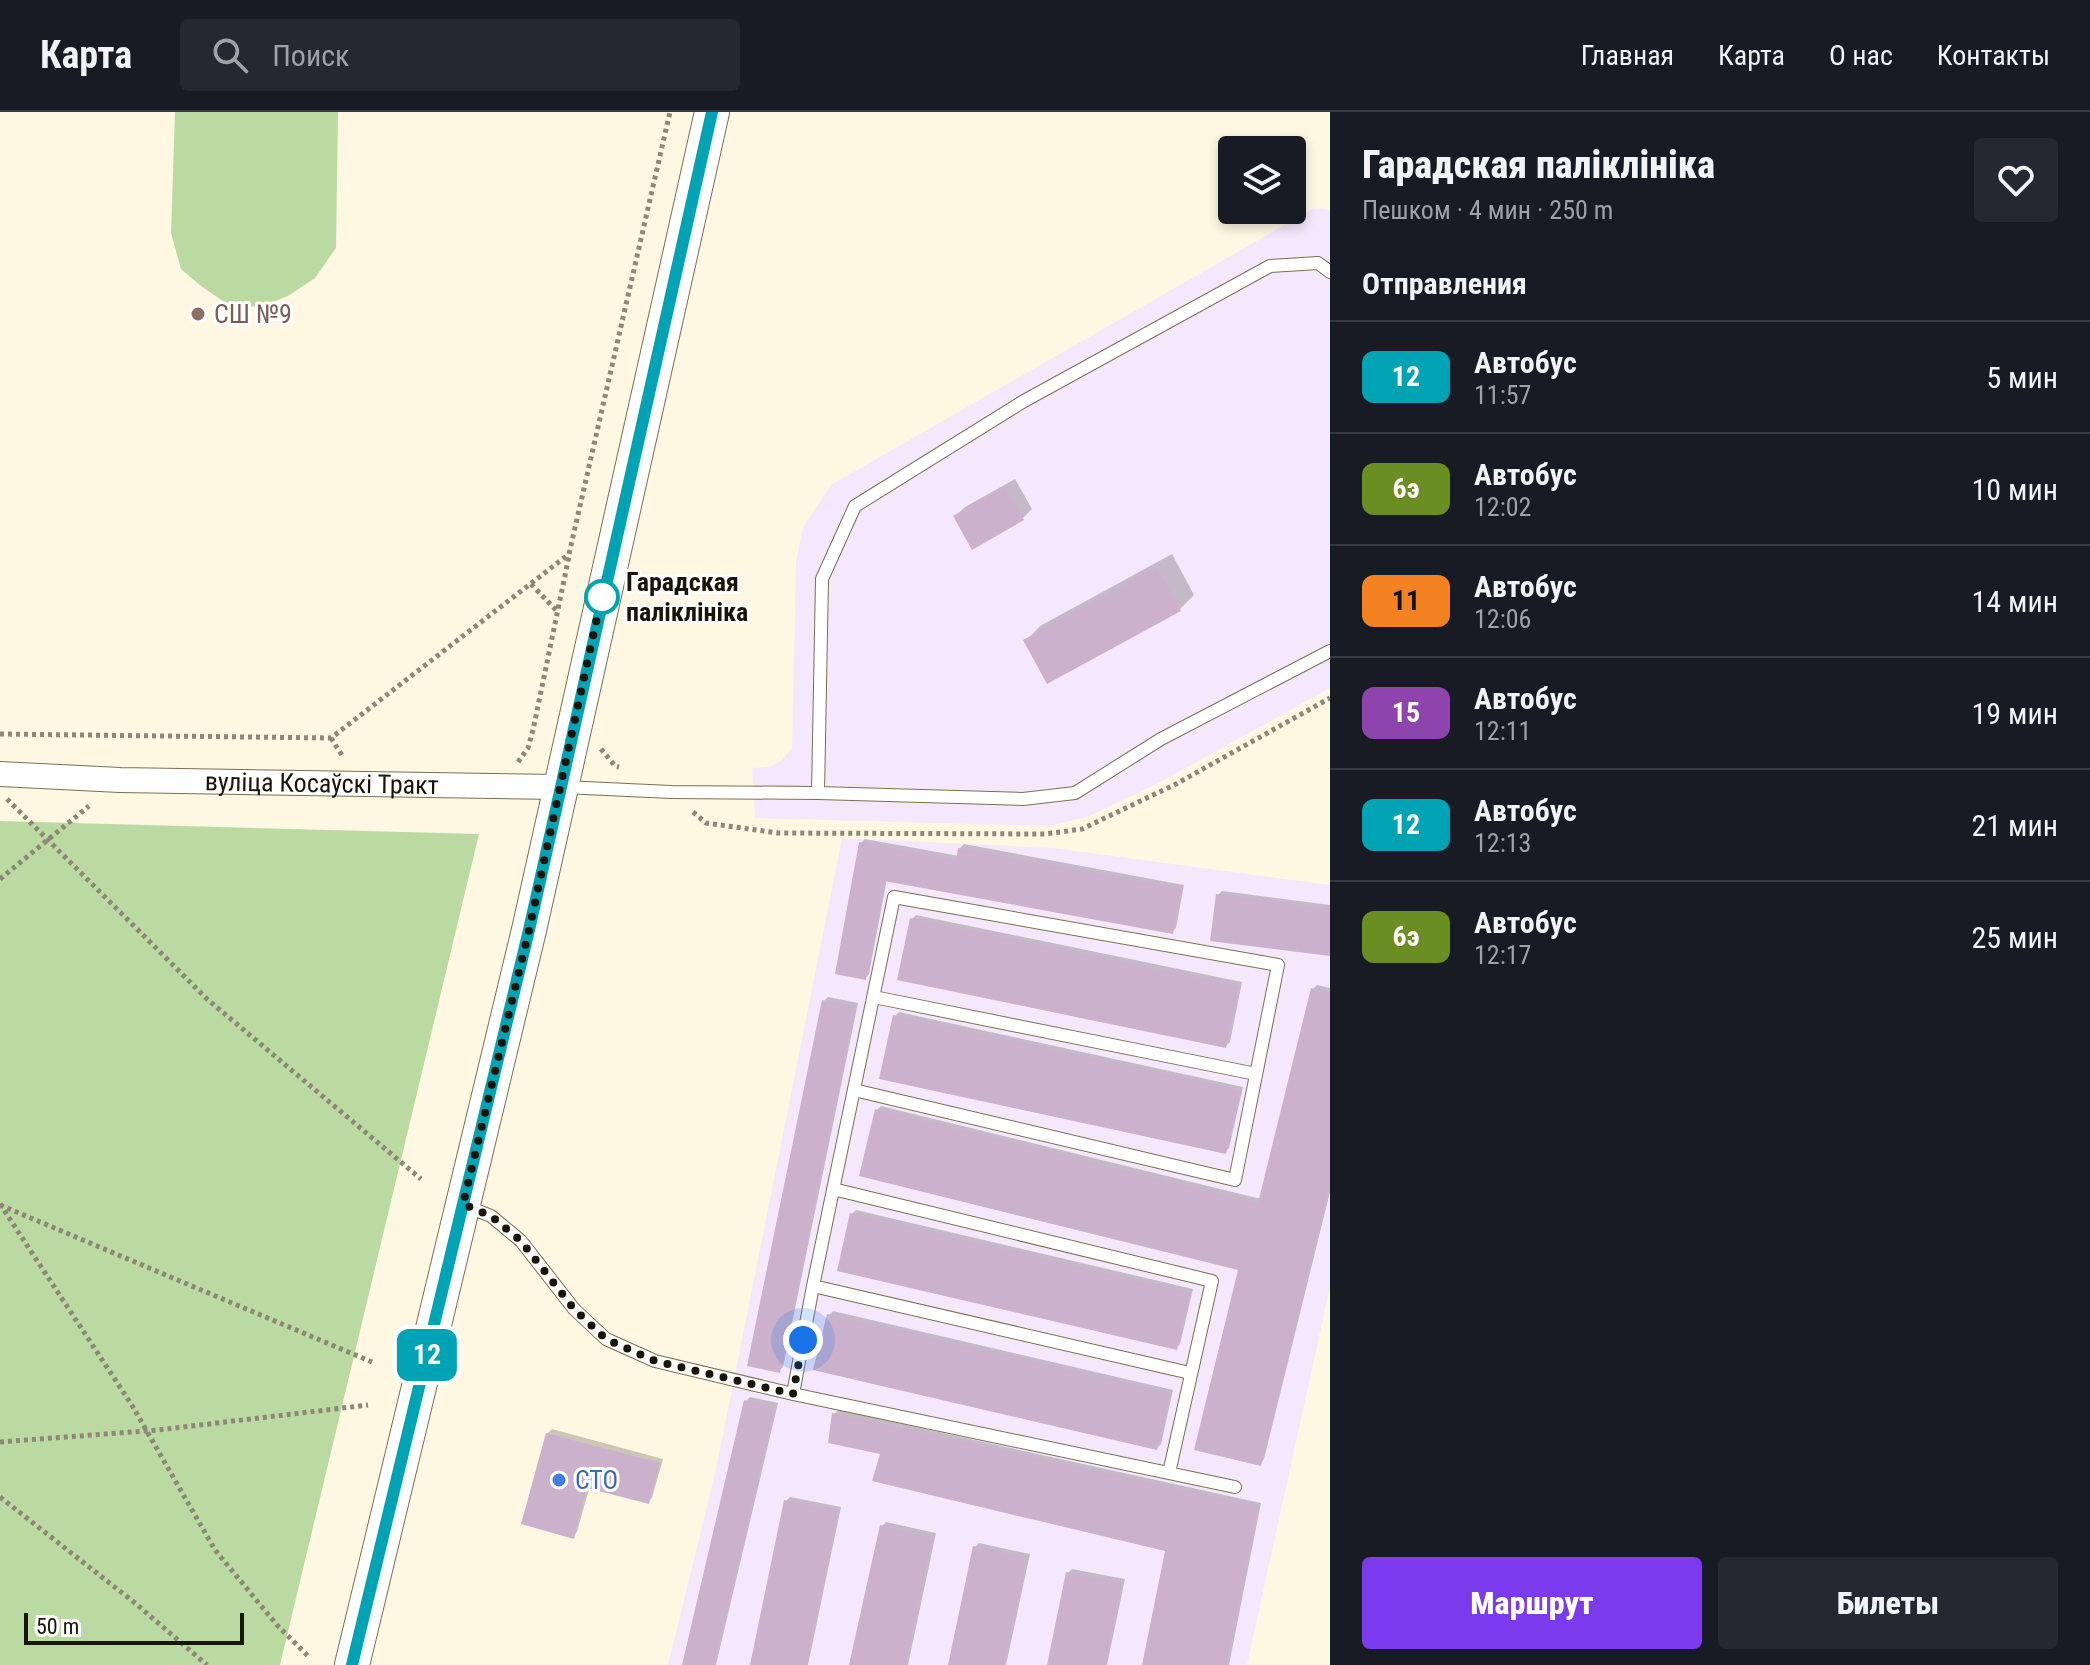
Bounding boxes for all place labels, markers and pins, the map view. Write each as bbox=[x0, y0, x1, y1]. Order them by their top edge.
place label: СШ №9 bbox=[214, 299, 292, 329]
marker: СШ №9 bbox=[189, 305, 207, 323]
place label: Гарадская паліклініка bbox=[626, 567, 748, 627]
marker: Гарадская паліклініка bbox=[585, 580, 619, 614]
place label: СТО bbox=[575, 1465, 618, 1495]
marker: СТО bbox=[550, 1471, 568, 1489]

